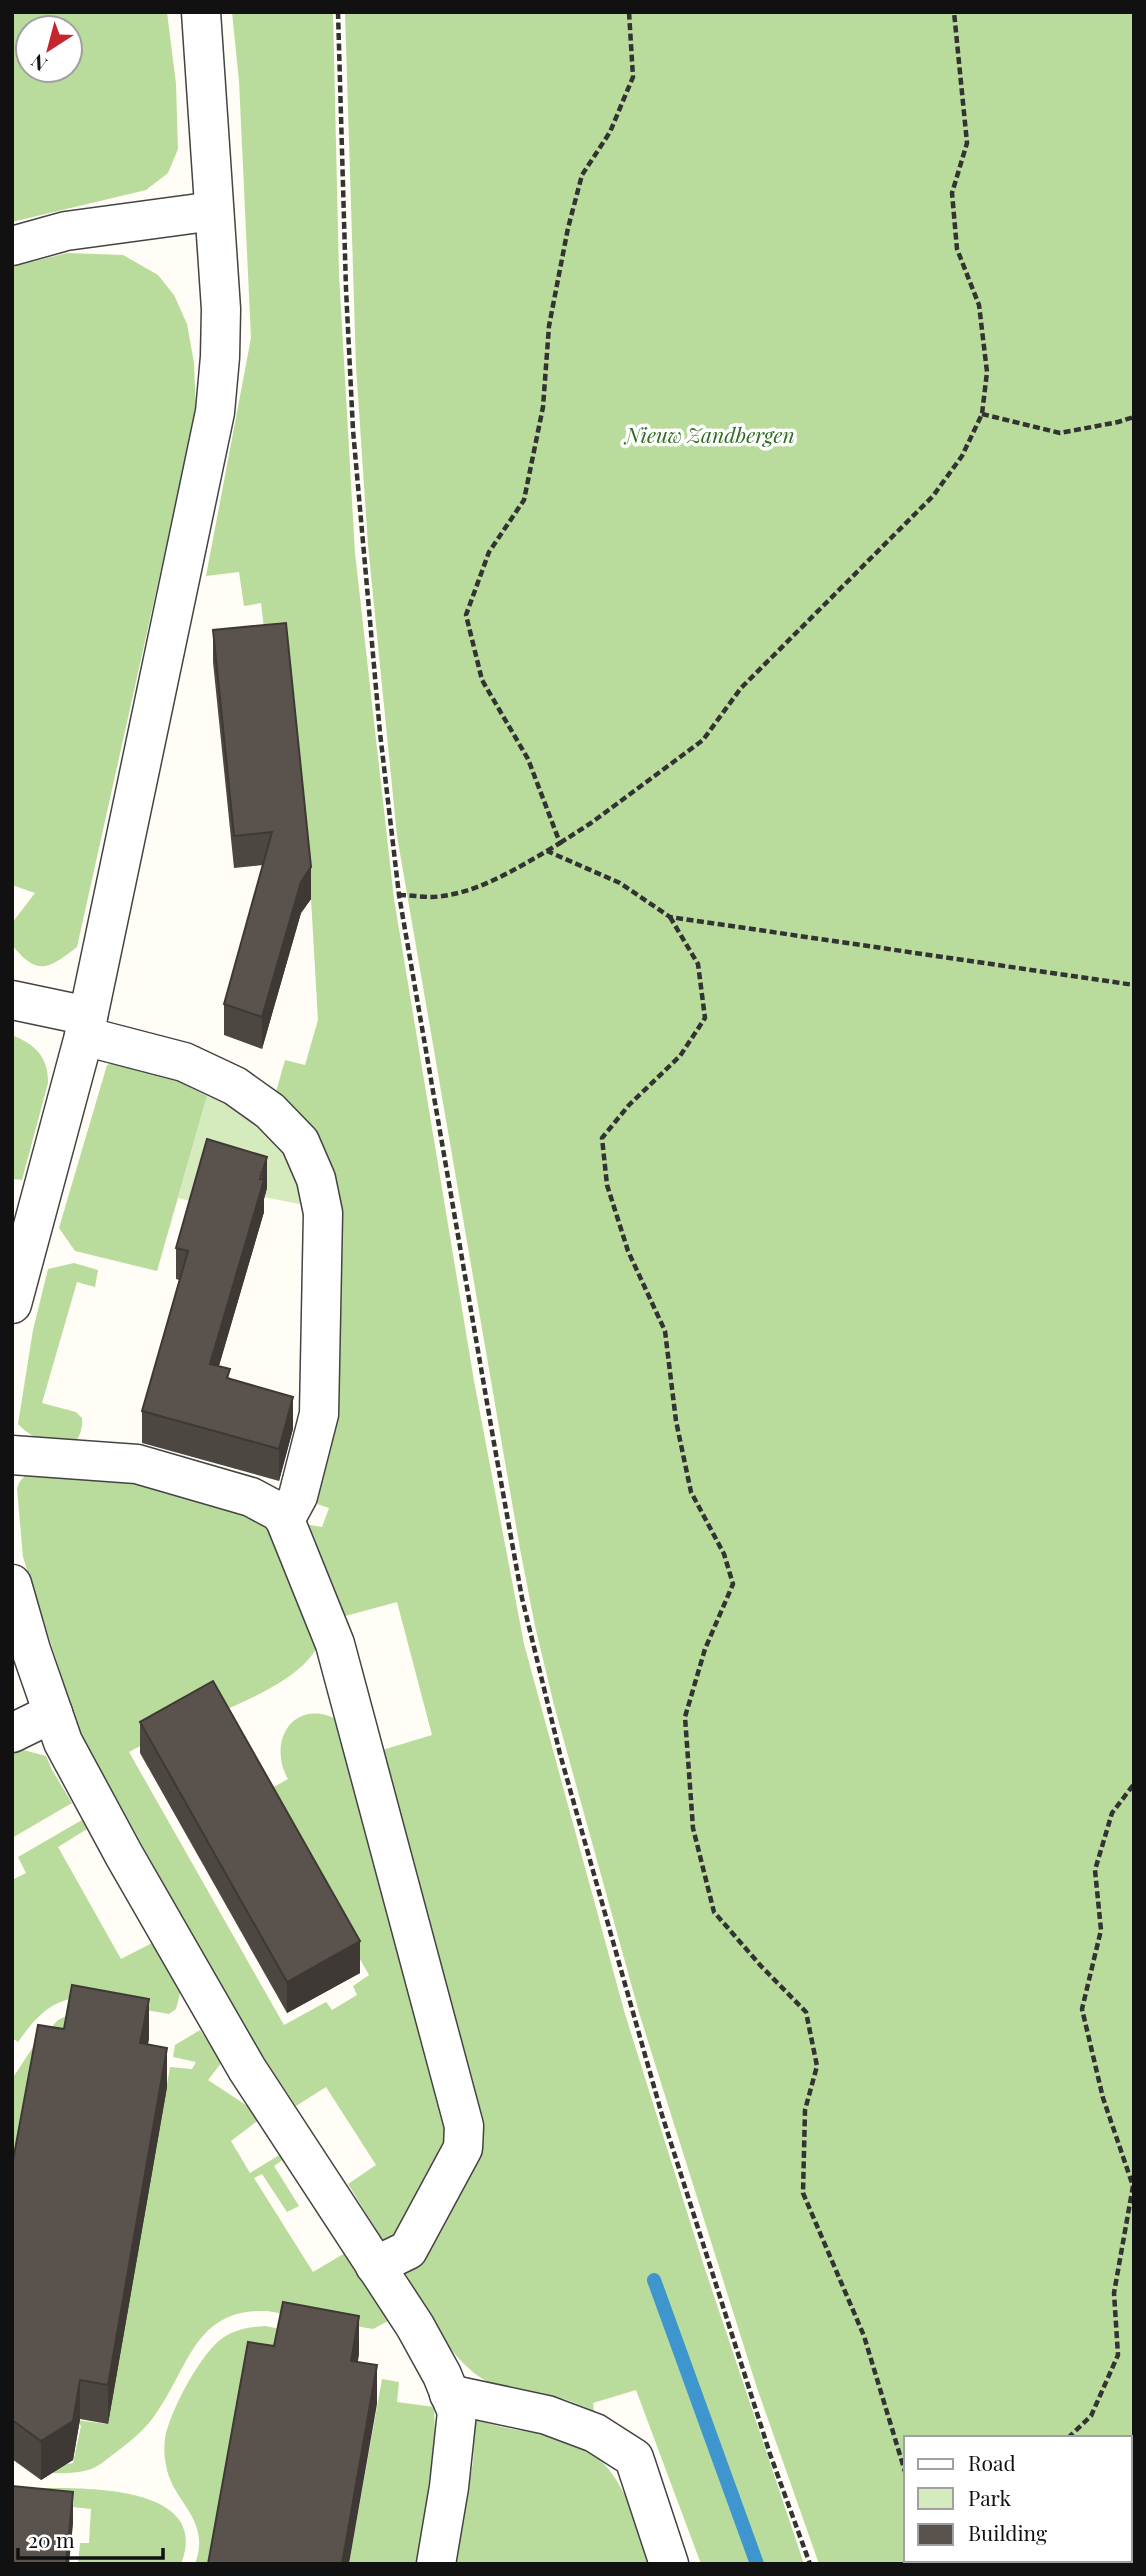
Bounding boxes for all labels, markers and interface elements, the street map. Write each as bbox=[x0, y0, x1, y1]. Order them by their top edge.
north arrow bbox=[14, 14, 84, 84]
text: N bbox=[25, 49, 52, 78]
park label: Nieuw Zandbergen bbox=[623, 420, 795, 448]
legend bbox=[904, 2436, 1132, 2562]
text: Road bbox=[968, 2448, 1016, 2476]
text: Park bbox=[968, 2483, 1012, 2511]
scale bar bbox=[18, 2516, 163, 2560]
text: Building bbox=[968, 2518, 1047, 2546]
text: 20 m bbox=[28, 2525, 75, 2553]

